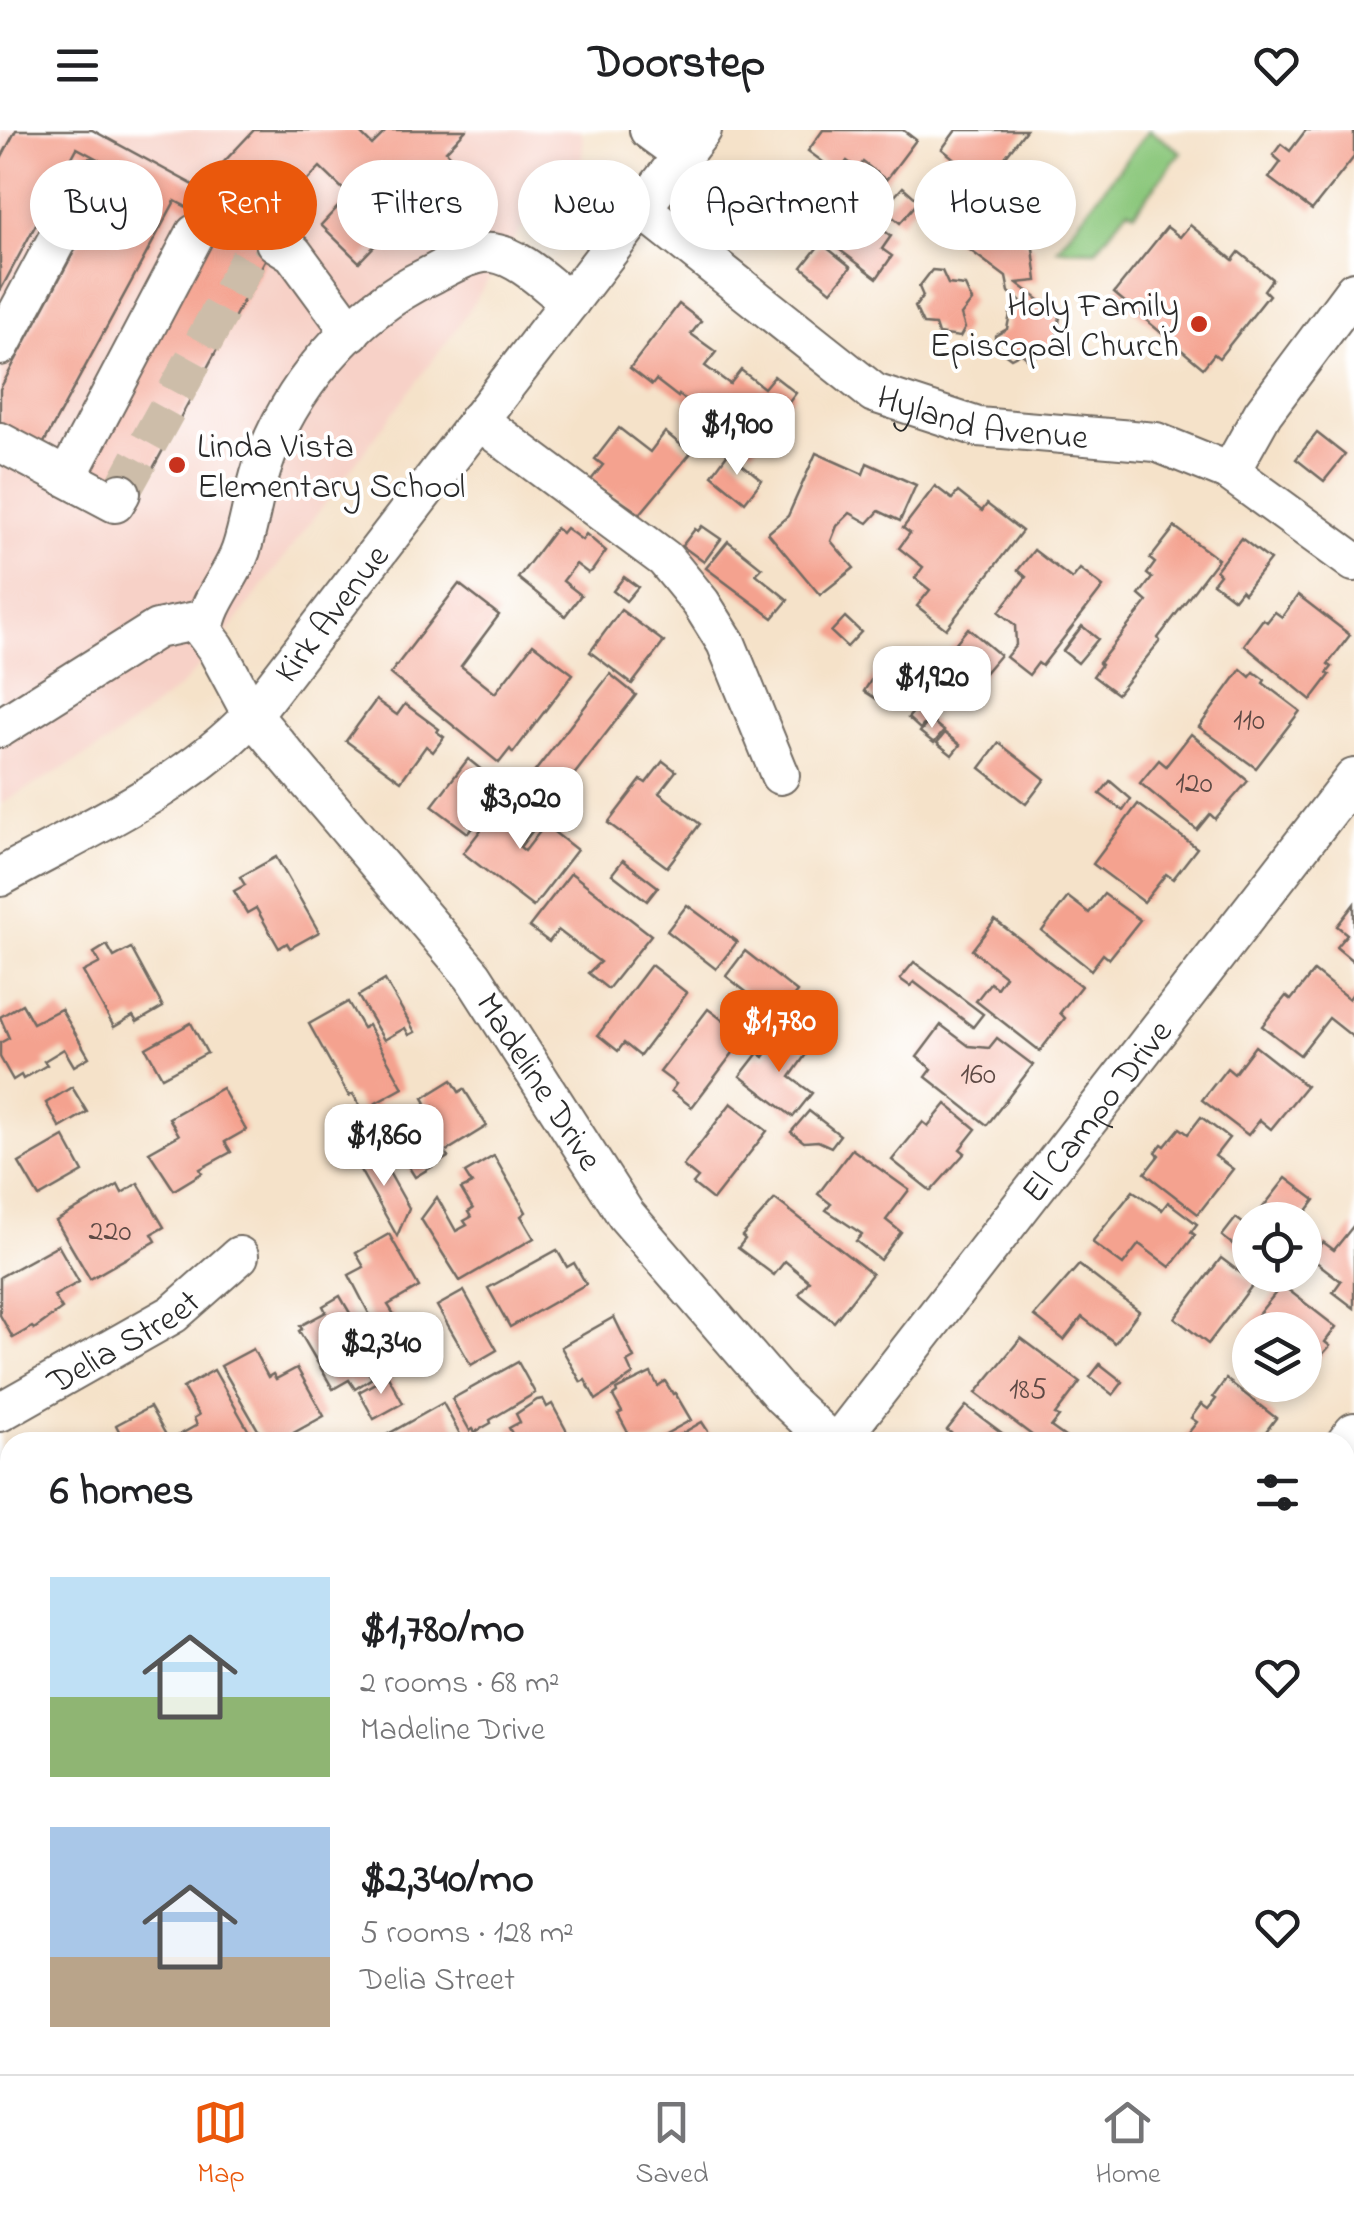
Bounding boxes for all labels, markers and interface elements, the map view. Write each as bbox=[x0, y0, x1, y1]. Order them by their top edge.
text: Doorstep bbox=[589, 32, 765, 98]
icon: menu bbox=[50, 38, 105, 93]
icon: heart bbox=[1249, 38, 1304, 93]
chip: Buy bbox=[30, 160, 163, 250]
chip: Rent bbox=[183, 160, 317, 250]
chip: Filters bbox=[337, 160, 498, 250]
chip: New bbox=[518, 160, 650, 250]
chip: Apartment bbox=[670, 160, 894, 250]
chip: House bbox=[914, 160, 1076, 250]
place label: Holy Family Episcopal Church bbox=[930, 282, 1179, 373]
marker: Holy Family Episcopal Church bbox=[1188, 313, 1210, 335]
street label: Hyland Avenue bbox=[870, 374, 1090, 465]
pin: $1,900 bbox=[656, 393, 818, 478]
text: $1,900 bbox=[701, 402, 773, 449]
place label: Linda Vista Elementary School bbox=[197, 423, 465, 514]
marker: Linda Vista Elementary School bbox=[166, 454, 188, 476]
street label: Kirk Avenue bbox=[264, 534, 404, 695]
pin: $1,920 bbox=[851, 646, 1013, 731]
text: $1,920 bbox=[895, 655, 969, 702]
house number: 110 bbox=[1233, 700, 1265, 744]
house number: 120 bbox=[1175, 763, 1213, 807]
pin: $3,020 bbox=[439, 767, 601, 852]
text: $3,020 bbox=[479, 776, 561, 823]
street label: Madeline Drive bbox=[461, 984, 613, 1182]
pin: $1,780 bbox=[698, 990, 860, 1075]
text: $1,780 bbox=[742, 999, 816, 1046]
street label: El Campo Drive bbox=[1011, 1010, 1186, 1215]
house number: 160 bbox=[960, 1054, 996, 1098]
pin: $1,860 bbox=[303, 1104, 465, 1189]
text: $1,860 bbox=[347, 1113, 421, 1160]
map controls bbox=[1232, 1202, 1322, 1402]
button: locate bbox=[1232, 1202, 1322, 1292]
house number: 220 bbox=[89, 1211, 131, 1255]
street label: Delia Street bbox=[38, 1279, 213, 1410]
pin: $2,340 bbox=[300, 1312, 462, 1397]
button: layers bbox=[1232, 1312, 1322, 1402]
text: $2,340 bbox=[341, 1321, 422, 1368]
house number: 185 bbox=[1009, 1369, 1047, 1413]
text: 6 homes bbox=[50, 1462, 194, 1523]
icon: filters bbox=[1250, 1465, 1305, 1520]
text: $1,780/mo bbox=[360, 1600, 525, 1661]
icon: home bbox=[130, 1617, 250, 1737]
icon: heart bbox=[1250, 1650, 1305, 1705]
text: 2 rooms · 68 m² bbox=[360, 1661, 559, 1708]
text: Madeline Drive bbox=[360, 1708, 545, 1755]
text: $2,340/mo bbox=[360, 1850, 534, 1911]
icon: home bbox=[130, 1867, 250, 1987]
icon: heart bbox=[1250, 1900, 1305, 1955]
text: 5 rooms · 128 m² bbox=[360, 1911, 574, 1958]
text: Delia Street bbox=[360, 1958, 515, 2005]
tab: Map bbox=[193, 2095, 248, 2196]
tab: Saved bbox=[635, 2095, 708, 2196]
tab: Home bbox=[1095, 2095, 1161, 2196]

